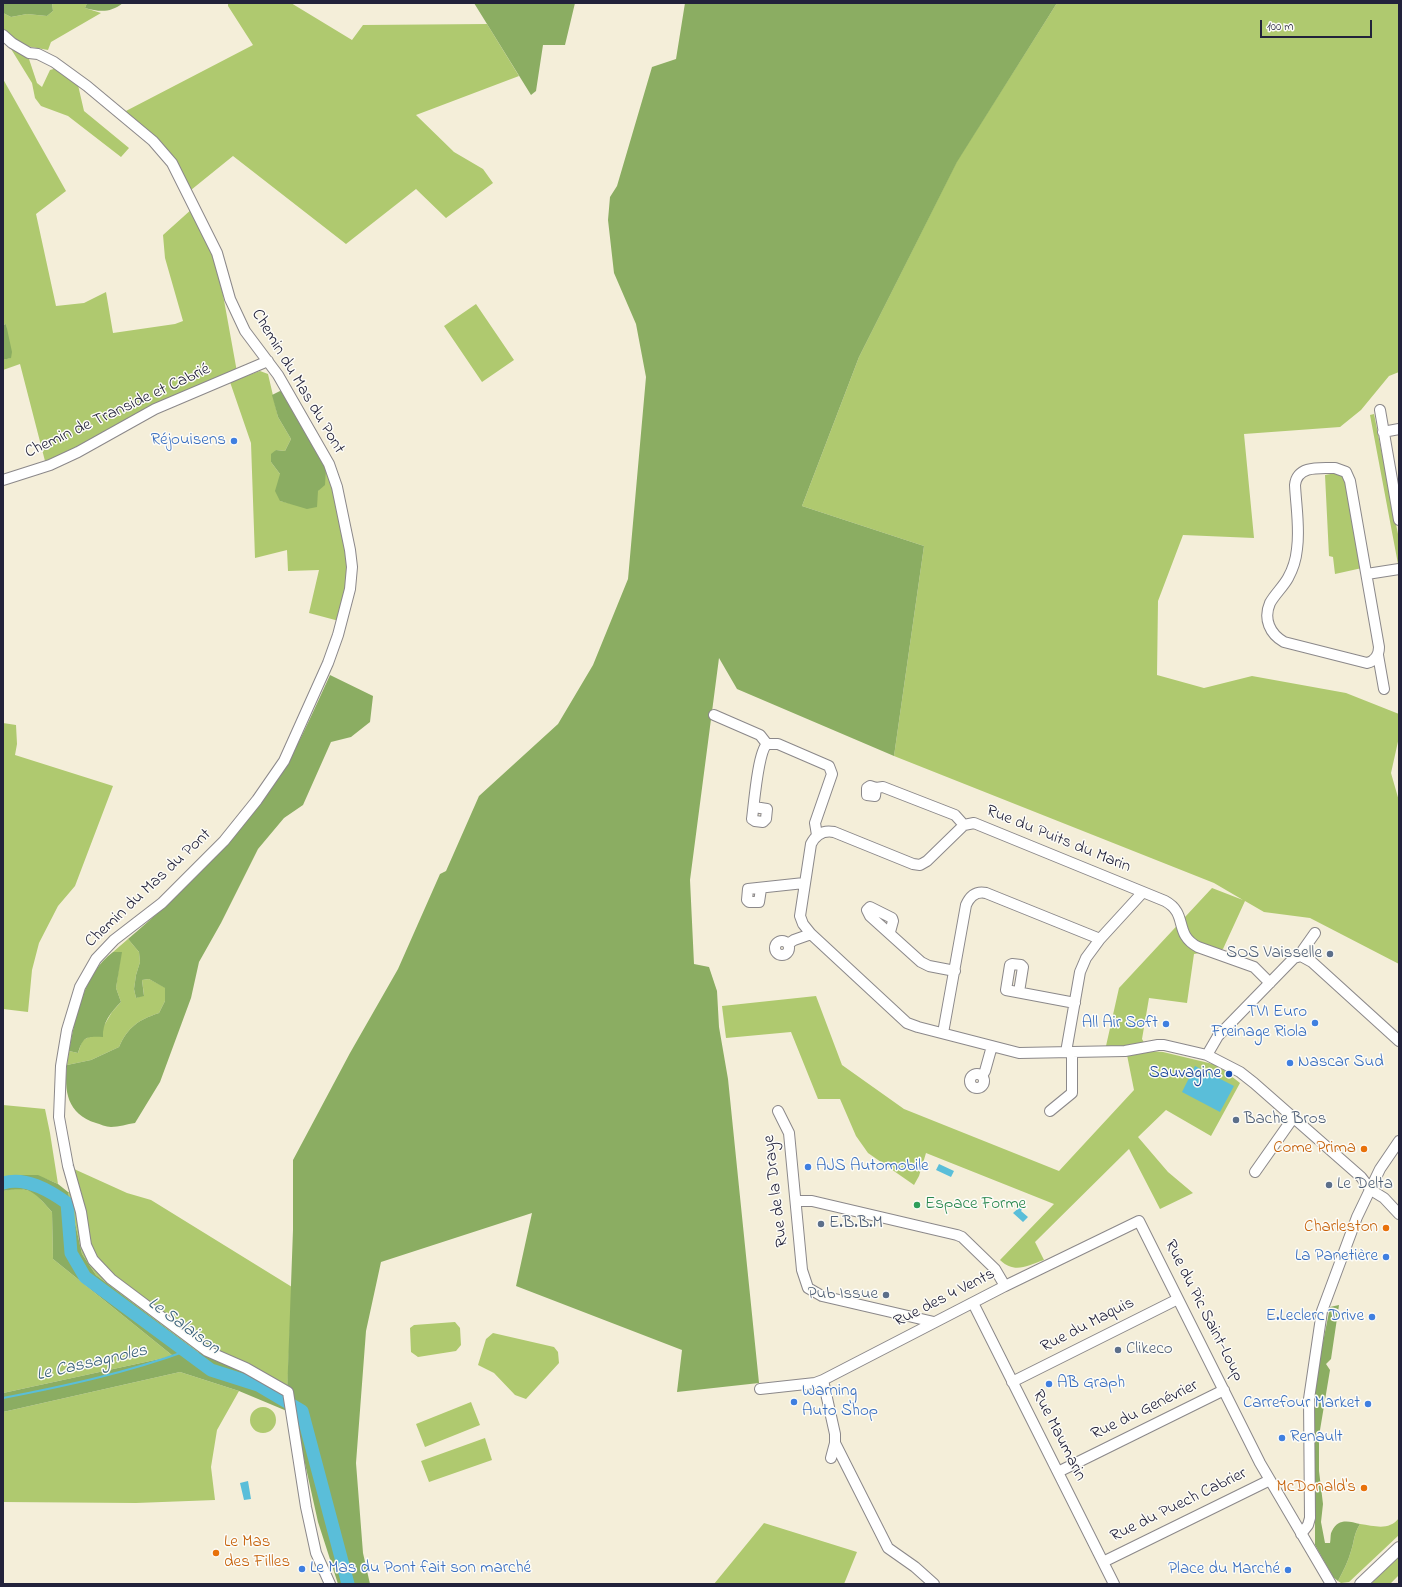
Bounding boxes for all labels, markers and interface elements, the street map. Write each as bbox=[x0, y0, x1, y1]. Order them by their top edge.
scale bar bbox=[1262, 12, 1374, 38]
text: 100 m bbox=[1267, 18, 1294, 36]
street label: Chemin du Mas du Pont bbox=[246, 306, 348, 458]
street label: Chemin de Transide et Cabrié bbox=[22, 360, 214, 464]
place label: Réjouisens bbox=[151, 431, 226, 451]
marker: Réjouisens bbox=[229, 436, 239, 446]
street label: Rue du Puits du Marin bbox=[983, 802, 1133, 878]
street label: Chemin du Mas du Pont bbox=[82, 825, 216, 953]
place label: SOS Vaisselle bbox=[1226, 944, 1322, 964]
marker: SOS Vaisselle bbox=[1325, 949, 1335, 959]
place label: TVI Euro Freinage Riola bbox=[1211, 1003, 1307, 1043]
place label: All Air Soft bbox=[1082, 1014, 1158, 1034]
marker: TVI Euro Freinage Riola bbox=[1310, 1018, 1320, 1028]
marker: All Air Soft bbox=[1161, 1019, 1171, 1029]
place label: Nascar Sud bbox=[1298, 1053, 1384, 1073]
marker: Nascar Sud bbox=[1285, 1058, 1295, 1068]
place label: Sauvagine bbox=[1149, 1064, 1221, 1084]
marker: Sauvagine bbox=[1224, 1069, 1234, 1079]
place label: Bache Bros bbox=[1244, 1110, 1326, 1130]
marker: Bache Bros bbox=[1231, 1115, 1241, 1125]
street label: Rue de la Draye bbox=[760, 1134, 794, 1248]
place label: Come Prima bbox=[1273, 1139, 1356, 1159]
marker: Come Prima bbox=[1359, 1144, 1369, 1154]
place label: AJS Automobile bbox=[816, 1157, 929, 1177]
marker: AJS Automobile bbox=[803, 1162, 813, 1172]
place label: Le Delta bbox=[1337, 1175, 1393, 1195]
marker: Le Delta bbox=[1324, 1180, 1334, 1190]
place label: Espace Forme bbox=[925, 1195, 1026, 1215]
marker: Espace Forme bbox=[912, 1200, 922, 1210]
place label: E.B.B.M bbox=[829, 1214, 883, 1234]
place label: Charleston bbox=[1304, 1218, 1378, 1238]
marker: E.B.B.M bbox=[816, 1219, 826, 1229]
marker: Charleston bbox=[1381, 1223, 1391, 1233]
street label: Rue du Pic Saint-Loup bbox=[1159, 1237, 1247, 1385]
place label: La Panetière bbox=[1295, 1247, 1378, 1267]
marker: La Panetière bbox=[1381, 1252, 1391, 1262]
street label: Rue des 4 Vents bbox=[891, 1265, 999, 1333]
place label: Pub Issue bbox=[808, 1285, 878, 1305]
marker: Pub Issue bbox=[881, 1290, 891, 1300]
water label: Le Salaison bbox=[143, 1294, 223, 1360]
street label: Rue du Maquis bbox=[1038, 1294, 1138, 1358]
place label: E.Leclerc Drive bbox=[1266, 1307, 1364, 1327]
marker: E.Leclerc Drive bbox=[1367, 1312, 1377, 1322]
place label: Clikeco bbox=[1126, 1340, 1173, 1360]
water label: Le Cassagnoles bbox=[35, 1341, 149, 1387]
marker: Clikeco bbox=[1113, 1345, 1123, 1355]
place label: AB Graph bbox=[1057, 1374, 1125, 1394]
street label: Rue du Genévrier bbox=[1088, 1376, 1202, 1446]
marker: AB Graph bbox=[1044, 1379, 1054, 1389]
place label: Warning Auto Shop bbox=[802, 1382, 878, 1422]
street label: Rue Maumarin bbox=[1026, 1387, 1090, 1485]
place label: Carrefour Market bbox=[1243, 1394, 1360, 1414]
marker: Warning Auto Shop bbox=[789, 1397, 799, 1407]
marker: Carrefour Market bbox=[1363, 1399, 1373, 1409]
place label: Renault bbox=[1290, 1428, 1343, 1448]
marker: Renault bbox=[1277, 1433, 1287, 1443]
street label: Rue du Puech Cabrier bbox=[1108, 1464, 1250, 1548]
place label: McDonald's bbox=[1276, 1478, 1356, 1498]
marker: McDonald's bbox=[1359, 1483, 1369, 1493]
place label: Le Mas des Filles bbox=[224, 1533, 290, 1573]
marker: Le Mas des Filles bbox=[211, 1548, 221, 1558]
place label: Le Mas du Pont fait son marché bbox=[310, 1559, 531, 1579]
place label: Place du Marché bbox=[1168, 1560, 1280, 1580]
marker: Le Mas du Pont fait son marché bbox=[297, 1564, 307, 1574]
marker: Place du Marché bbox=[1283, 1565, 1293, 1575]

